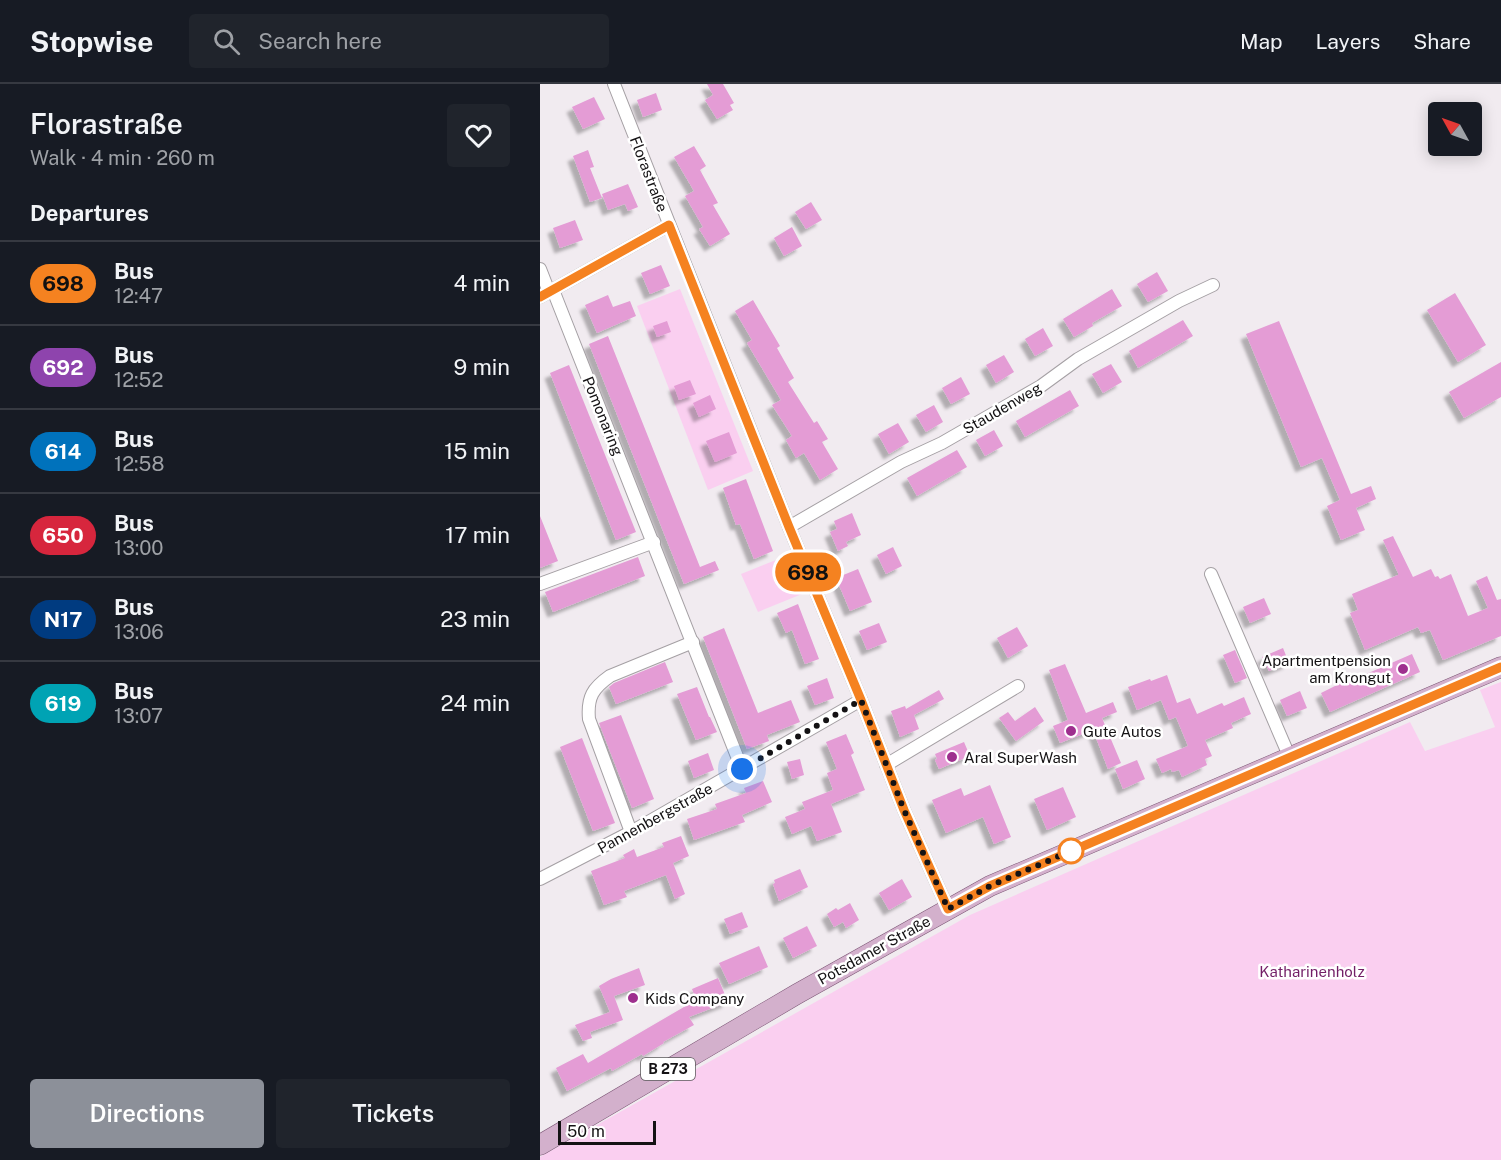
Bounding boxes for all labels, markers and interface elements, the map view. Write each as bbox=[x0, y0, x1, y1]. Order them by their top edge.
search box bbox=[189, 14, 609, 68]
text: Stopwise bbox=[30, 25, 153, 58]
icon: search bbox=[210, 25, 243, 58]
text: Search here bbox=[258, 28, 382, 54]
text: Map bbox=[1240, 29, 1283, 54]
text: Layers bbox=[1316, 29, 1380, 54]
text: Share bbox=[1413, 29, 1471, 54]
north arrow bbox=[1428, 102, 1482, 156]
map controls bbox=[1428, 102, 1482, 156]
button: heart bbox=[447, 104, 510, 167]
text: Florastraße bbox=[30, 107, 183, 140]
street label: Florastraße bbox=[627, 134, 671, 214]
text: Walk · 4 min · 260 m bbox=[30, 146, 215, 170]
text: Departures bbox=[30, 200, 149, 226]
text: Bus bbox=[114, 258, 154, 284]
text: 4 min bbox=[454, 270, 510, 296]
text: 698 bbox=[42, 271, 84, 296]
text: 12:47 bbox=[114, 284, 163, 308]
text: Bus bbox=[114, 342, 154, 368]
text: 9 min bbox=[454, 354, 510, 380]
text: 692 bbox=[43, 355, 83, 380]
text: 12:52 bbox=[114, 368, 163, 392]
street label: Pomonaring bbox=[579, 374, 627, 458]
street label: Staudenweg bbox=[960, 379, 1044, 437]
text: Bus bbox=[114, 426, 154, 452]
text: 15 min bbox=[444, 438, 510, 464]
text: 614 bbox=[45, 439, 81, 464]
text: 12:58 bbox=[114, 452, 164, 476]
text: Bus bbox=[114, 510, 154, 536]
text: 17 min bbox=[445, 522, 510, 548]
text: 650 bbox=[42, 523, 84, 548]
text: 13:00 bbox=[114, 536, 164, 560]
line badge: 698 bbox=[774, 552, 842, 592]
text: 698 bbox=[787, 560, 829, 585]
text: Bus bbox=[114, 594, 154, 620]
text: 23 min bbox=[440, 606, 510, 632]
text: N17 bbox=[44, 607, 82, 632]
text: 13:06 bbox=[114, 620, 164, 644]
place label: Apartmentpension am Krongut bbox=[1262, 652, 1391, 686]
marker: Apartmentpension am Krongut bbox=[1396, 662, 1410, 676]
text: Bus bbox=[114, 678, 154, 704]
text: 24 min bbox=[440, 690, 510, 716]
text: 619 bbox=[45, 691, 81, 716]
text: 13:07 bbox=[114, 704, 163, 728]
place label: Gute Autos bbox=[1083, 723, 1161, 740]
marker: Gute Autos bbox=[1064, 724, 1078, 738]
place label: Aral SuperWash bbox=[964, 749, 1077, 766]
marker: Aral SuperWash bbox=[945, 750, 959, 764]
your location bbox=[727, 754, 757, 784]
street label: Pannenbergstraße bbox=[595, 779, 715, 857]
unlabelled marker bbox=[1058, 838, 1084, 864]
street label: Potsdamer Straße bbox=[815, 912, 933, 988]
park label: Katharinenholz bbox=[1259, 963, 1365, 980]
place label: Kids Company bbox=[645, 990, 744, 1007]
marker: Kids Company bbox=[626, 991, 640, 1005]
road number: B 273 bbox=[641, 1058, 695, 1080]
button: Directions bbox=[30, 1079, 264, 1148]
button: Tickets bbox=[276, 1079, 510, 1148]
scale bar bbox=[558, 1118, 656, 1146]
text: 50 m bbox=[567, 1122, 605, 1141]

